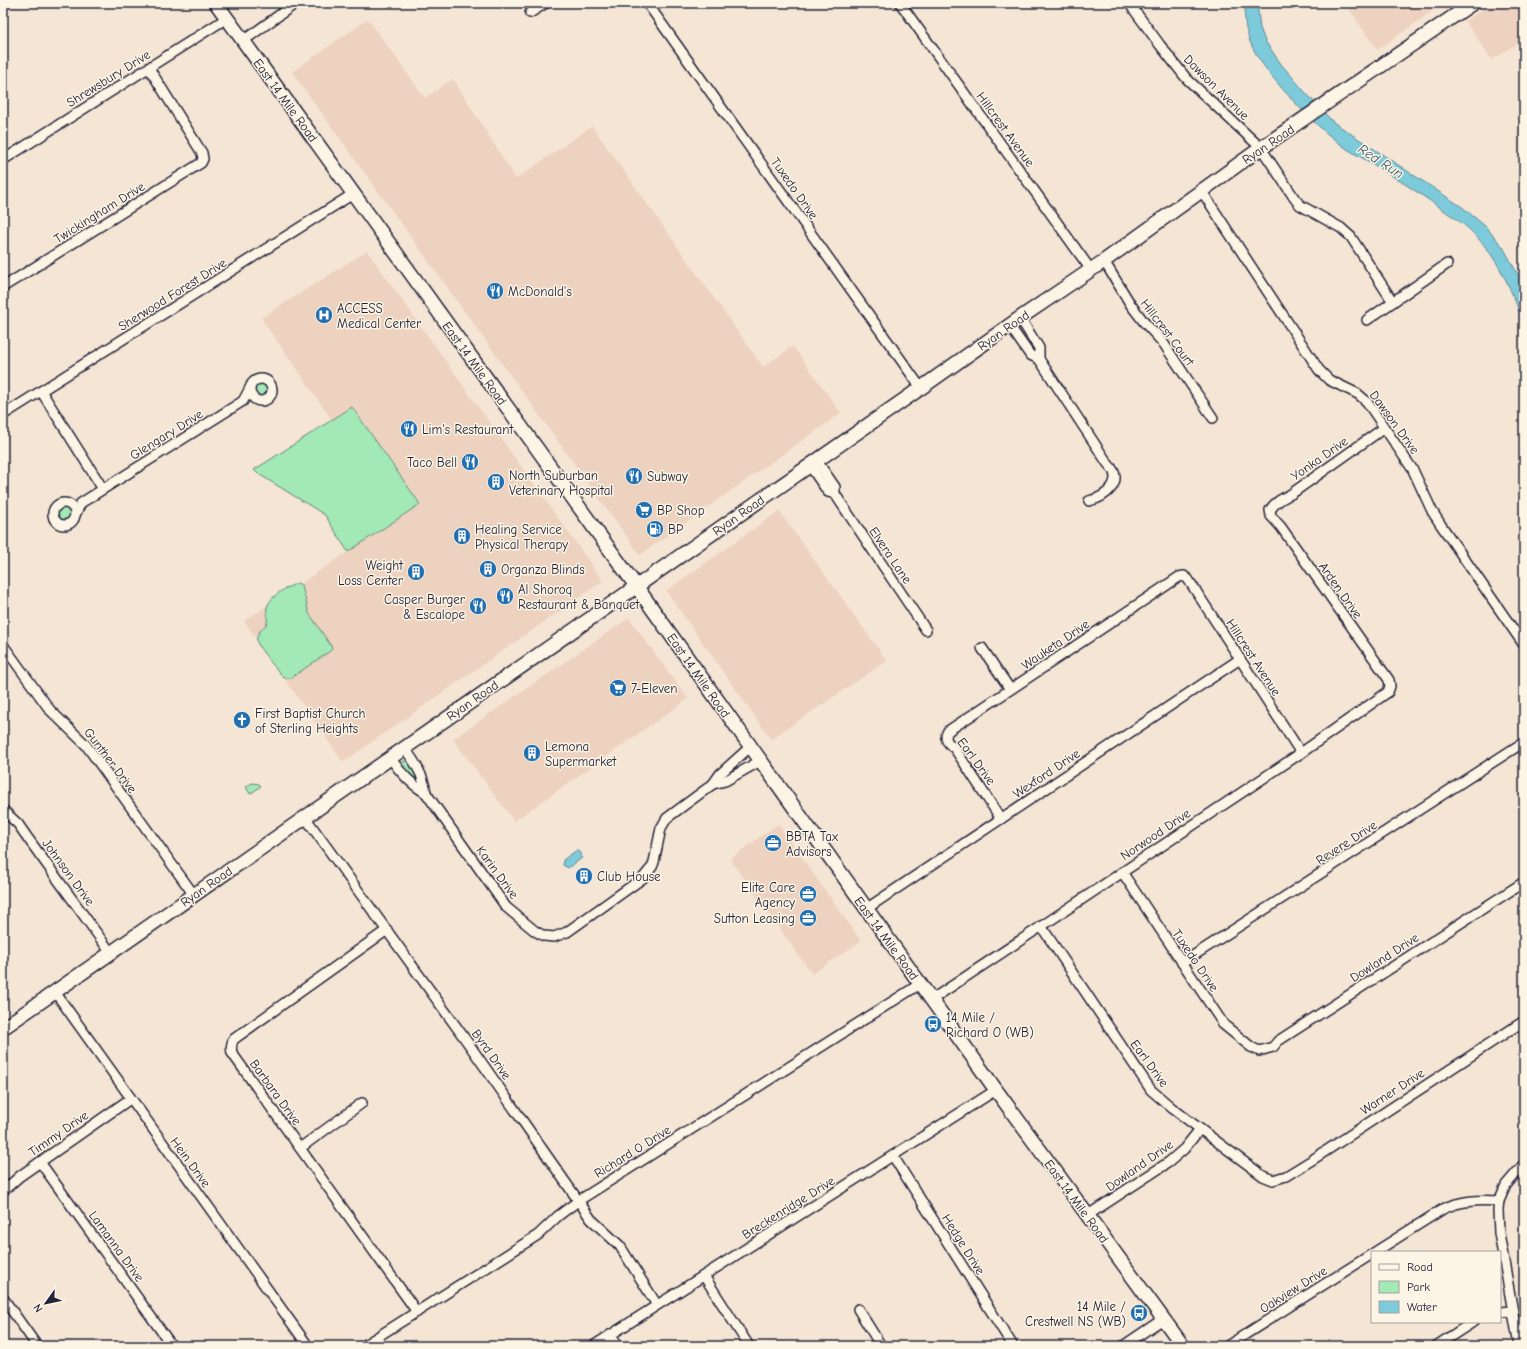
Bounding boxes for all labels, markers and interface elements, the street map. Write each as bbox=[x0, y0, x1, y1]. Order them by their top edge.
street label: Shrewsbury Drive bbox=[64, 46, 153, 110]
street label: Dawson Avenue bbox=[1181, 52, 1253, 123]
street label: East 14 Mile Road bbox=[250, 56, 321, 145]
street label: Hillcrest Avenue bbox=[973, 89, 1038, 170]
street label: Ryan Road bbox=[1239, 122, 1297, 167]
water label: Red Run bbox=[1355, 140, 1407, 183]
street label: Tuxedo Drive bbox=[768, 155, 822, 222]
street label: Twickingham Drive bbox=[51, 178, 148, 246]
street label: Sherwood Forest Drive bbox=[115, 255, 230, 334]
restaurant icon: McDonald's bbox=[485, 281, 505, 301]
place label: McDonald's bbox=[508, 284, 572, 299]
street label: Hillcrest Court bbox=[1138, 296, 1198, 370]
place label: ACCESS Medical Center bbox=[337, 301, 422, 331]
hospital icon: ACCESS Medical Center bbox=[314, 305, 334, 325]
street label: Ryan Road bbox=[975, 307, 1032, 354]
street label: East 14 Mile Road bbox=[439, 319, 510, 408]
street label: Dawson Drive bbox=[1367, 388, 1423, 457]
street label: Glengary Drive bbox=[127, 406, 206, 463]
restaurant icon: Lim's Restaurant bbox=[399, 419, 419, 439]
place label: Lim's Restaurant bbox=[422, 422, 515, 437]
street label: Yonka Drive bbox=[1288, 433, 1351, 483]
restaurant icon: Taco Bell bbox=[460, 452, 480, 472]
place label: Taco Bell bbox=[407, 455, 457, 470]
restaurant icon: Subway bbox=[624, 466, 644, 486]
place label: North Suburban Veterinary Hospital bbox=[509, 468, 613, 498]
place label: Subway bbox=[647, 469, 688, 484]
building icon: North Suburban Veterinary Hospital bbox=[486, 472, 506, 492]
street label: Ryan Road bbox=[710, 492, 767, 539]
supermarket icon: BP Shop bbox=[634, 500, 654, 520]
place label: BP Shop bbox=[657, 503, 705, 518]
fuel station icon: BP bbox=[645, 519, 665, 539]
place label: Healing Service Physical Therapy bbox=[475, 522, 568, 552]
place label: BP bbox=[668, 522, 683, 537]
street label: Elvera Lane bbox=[866, 524, 915, 587]
building icon: Healing Service Physical Therapy bbox=[452, 526, 472, 546]
place label: Weight Loss Center bbox=[338, 558, 404, 588]
building icon: Organza Blinds bbox=[478, 559, 498, 579]
street label: Arden Drive bbox=[1316, 559, 1366, 622]
building icon: Weight Loss Center bbox=[406, 562, 426, 582]
place label: Organza Blinds bbox=[501, 562, 585, 577]
place label: Al Shoroq Restaurant & Banquet bbox=[518, 582, 641, 612]
restaurant icon: Al Shoroq Restaurant & Banquet bbox=[495, 586, 515, 606]
place label: Casper Burger & Escalope bbox=[384, 592, 466, 622]
restaurant icon: Casper Burger & Escalope bbox=[468, 596, 488, 616]
street label: Wauketa Drive bbox=[1018, 616, 1092, 673]
street label: Hillcrest Avenue bbox=[1223, 616, 1284, 699]
street label: East 14 Mile Road bbox=[664, 630, 733, 720]
street label: Ryan Road bbox=[444, 677, 501, 724]
supermarket icon: 7-Eleven bbox=[608, 678, 628, 698]
place label: 7-Eleven bbox=[631, 681, 677, 696]
place label: First Baptist Church of Sterling Heights bbox=[255, 706, 365, 736]
church icon: First Baptist Church of Sterling Heights bbox=[232, 710, 252, 730]
street label: Gunther Drive bbox=[81, 725, 140, 796]
street label: Earl Drive bbox=[954, 735, 999, 788]
place label: Lemona Supermarket bbox=[545, 739, 618, 769]
building icon: Lemona Supermarket bbox=[522, 743, 542, 763]
street label: Wexford Drive bbox=[1010, 745, 1083, 801]
street label: Norwood Drive bbox=[1117, 805, 1193, 863]
street label: Revere Drive bbox=[1313, 817, 1380, 868]
place label: BBTA Tax Advisors bbox=[786, 829, 839, 859]
office icon: BBTA Tax Advisors bbox=[763, 833, 783, 853]
street label: Johnson Drive bbox=[39, 836, 98, 909]
street label: Karin Drive bbox=[473, 843, 522, 902]
street label: Ryan Road bbox=[178, 863, 235, 910]
building icon: Club House bbox=[574, 866, 594, 886]
place label: Club House bbox=[597, 869, 661, 884]
place label: Elite Care Agency bbox=[741, 880, 795, 910]
office icon: Elite Care Agency bbox=[798, 884, 818, 904]
street label: East 14 Mile Road bbox=[851, 894, 922, 983]
office icon: Sutton Leasing bbox=[798, 908, 818, 928]
place label: Sutton Leasing bbox=[714, 911, 795, 926]
street label: Tuxedo Drive bbox=[1169, 926, 1222, 995]
street label: Dowland Drive bbox=[1347, 929, 1422, 985]
place label: 14 Mile / Richard O (WB) bbox=[946, 1010, 1034, 1040]
bus stop icon: 14 Mile / Richard O (WB) bbox=[923, 1014, 943, 1034]
street label: Byrd Drive bbox=[469, 1026, 515, 1083]
street label: Earl Drive bbox=[1127, 1037, 1172, 1090]
street label: Barbara Drive bbox=[247, 1057, 305, 1128]
street label: Warner Drive bbox=[1357, 1065, 1428, 1118]
street label: Timmy Drive bbox=[26, 1107, 91, 1159]
street label: Richard O Drive bbox=[591, 1122, 674, 1181]
street label: Hein Drive bbox=[167, 1134, 214, 1191]
street label: Dowland Drive bbox=[1103, 1136, 1176, 1194]
street label: East 14 Mile Road bbox=[1041, 1157, 1112, 1246]
street label: Breckenridge Drive bbox=[739, 1173, 838, 1242]
street label: Lamanna Drive bbox=[86, 1208, 148, 1285]
street label: Hedge Drive bbox=[939, 1211, 988, 1278]
legend bbox=[1371, 1251, 1501, 1323]
text: Road bbox=[1407, 1260, 1433, 1274]
street label: Oakview Drive bbox=[1257, 1263, 1330, 1316]
text: Park bbox=[1407, 1280, 1430, 1294]
north arrow bbox=[26, 1283, 66, 1323]
place label: 14 Mile / Crestwell NS (WB) bbox=[1025, 1299, 1126, 1329]
text: Water bbox=[1407, 1300, 1437, 1314]
text: N bbox=[31, 1302, 45, 1315]
bus stop icon: 14 Mile / Crestwell NS (WB) bbox=[1129, 1303, 1149, 1323]

